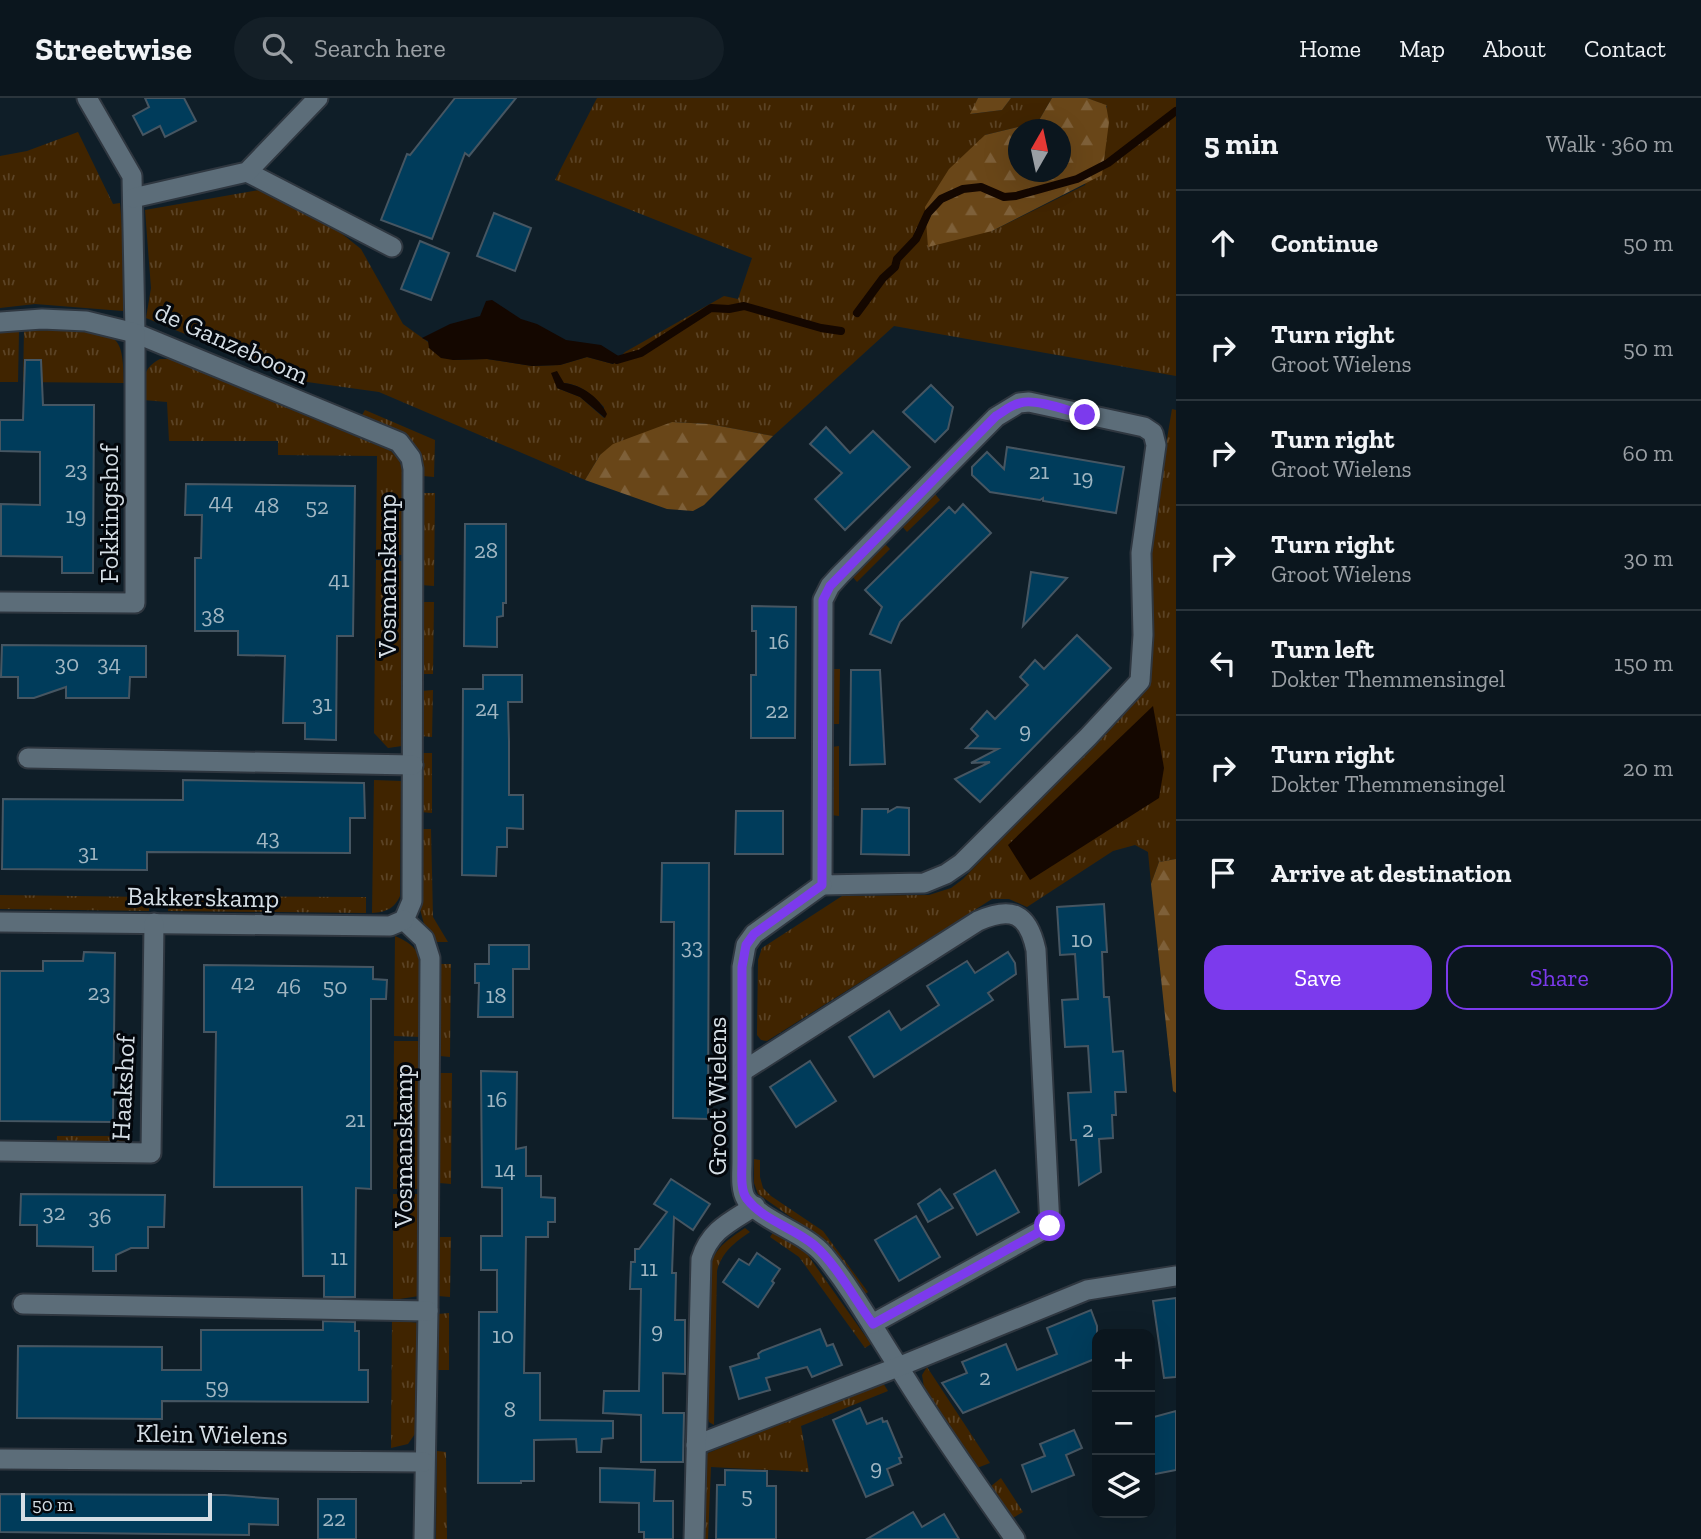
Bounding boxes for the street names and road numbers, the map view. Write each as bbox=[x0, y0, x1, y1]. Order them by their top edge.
street label: de Ganzeboom bbox=[150, 295, 314, 391]
street label: Fokkingshof bbox=[93, 443, 125, 583]
street label: Vosmanskamp bbox=[371, 494, 403, 659]
street label: Bakkerskamp bbox=[127, 880, 279, 914]
street label: Groot Wielens bbox=[701, 1016, 733, 1176]
street label: Haakshof bbox=[104, 1033, 142, 1142]
street label: Vosmanskamp bbox=[387, 1064, 419, 1229]
street label: Klein Wielens bbox=[136, 1417, 288, 1451]

